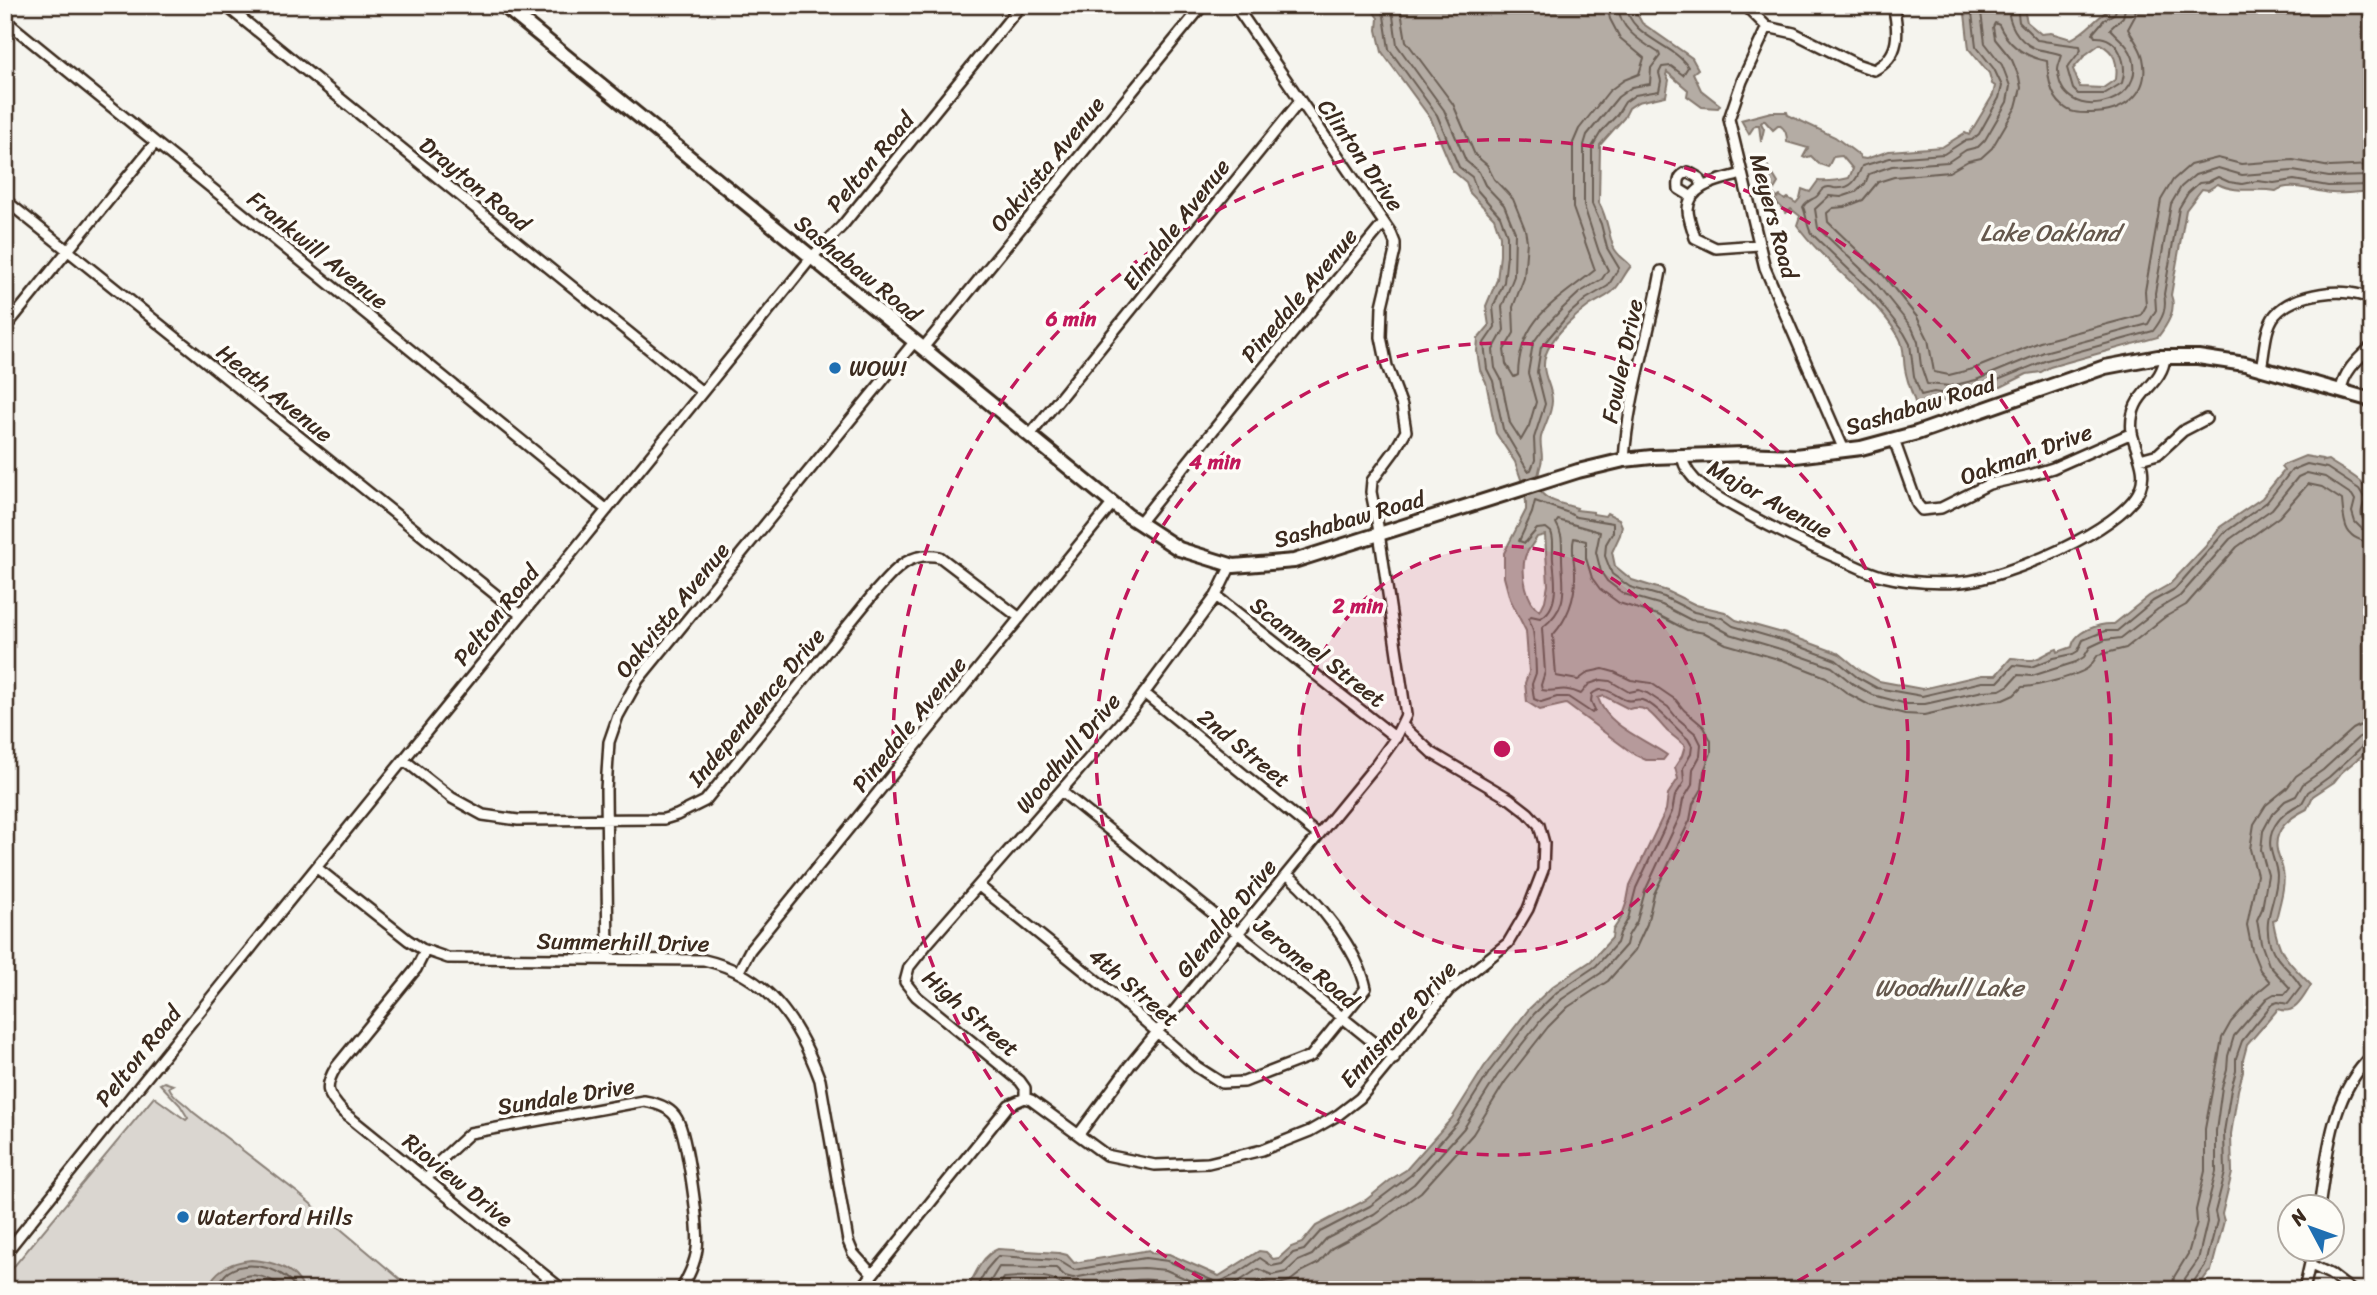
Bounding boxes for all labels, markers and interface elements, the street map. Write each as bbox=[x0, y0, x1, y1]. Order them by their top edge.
street label: Oakvista Avenue bbox=[979, 87, 1116, 242]
street label: Clinton Drive bbox=[1306, 90, 1415, 221]
street label: Pelton Road bbox=[816, 101, 926, 222]
street label: Drayton Road bbox=[409, 126, 542, 244]
street label: Elmdale Avenue bbox=[1111, 149, 1241, 299]
street label: Meyers Road bbox=[1737, 149, 1810, 285]
street label: Frankwill Avenue bbox=[238, 180, 398, 321]
street label: Sashabaw Road bbox=[784, 204, 932, 334]
water label: Lake Oakland bbox=[1980, 212, 2126, 254]
street label: Pinedale Avenue bbox=[1230, 218, 1369, 372]
street label: Fowler Drive bbox=[1589, 295, 1656, 427]
text: 6 min bbox=[1045, 300, 1097, 338]
street label: Heath Avenue bbox=[207, 333, 343, 454]
place label: WOW! bbox=[849, 348, 908, 389]
marker: WOW! bbox=[827, 360, 843, 376]
street label: Sashabaw Road bbox=[1840, 363, 2002, 448]
street label: Oakman Drive bbox=[1954, 411, 2098, 497]
text: 4 min bbox=[1188, 443, 1242, 481]
street label: Major Avenue bbox=[1699, 448, 1840, 551]
street label: Sashabaw Road bbox=[1269, 478, 1431, 561]
street label: Oakvista Avenue bbox=[604, 533, 741, 688]
street label: Pelton Road bbox=[442, 554, 552, 675]
street label: Scammel Street bbox=[1240, 586, 1395, 719]
text: 2 min bbox=[1332, 587, 1384, 625]
street label: Independence Drive bbox=[676, 618, 836, 797]
street label: Pinedale Avenue bbox=[841, 647, 978, 802]
street label: Woodhull Drive bbox=[1005, 683, 1132, 823]
street label: 2nd Street bbox=[1188, 698, 1300, 799]
centre of rings bbox=[1490, 737, 1514, 761]
street label: Glenalda Drive bbox=[1165, 849, 1288, 988]
street label: Jerome Road bbox=[1243, 906, 1369, 1021]
street label: Summerhill Drive bbox=[536, 920, 710, 965]
street label: 4th Street bbox=[1079, 937, 1189, 1038]
street label: Ennismore Drive bbox=[1329, 951, 1468, 1098]
street label: High Street bbox=[912, 959, 1029, 1068]
water label: Woodhull Lake bbox=[1874, 967, 2026, 1009]
street label: Pelton Road bbox=[84, 995, 194, 1116]
street label: Sundale Drive bbox=[494, 1065, 638, 1128]
street label: Rioview Drive bbox=[393, 1122, 523, 1238]
north arrow bbox=[2276, 1194, 2346, 1264]
place label: Waterford Hills bbox=[197, 1197, 353, 1238]
text: N bbox=[2281, 1201, 2316, 1234]
marker: Waterford Hills bbox=[175, 1209, 191, 1225]

